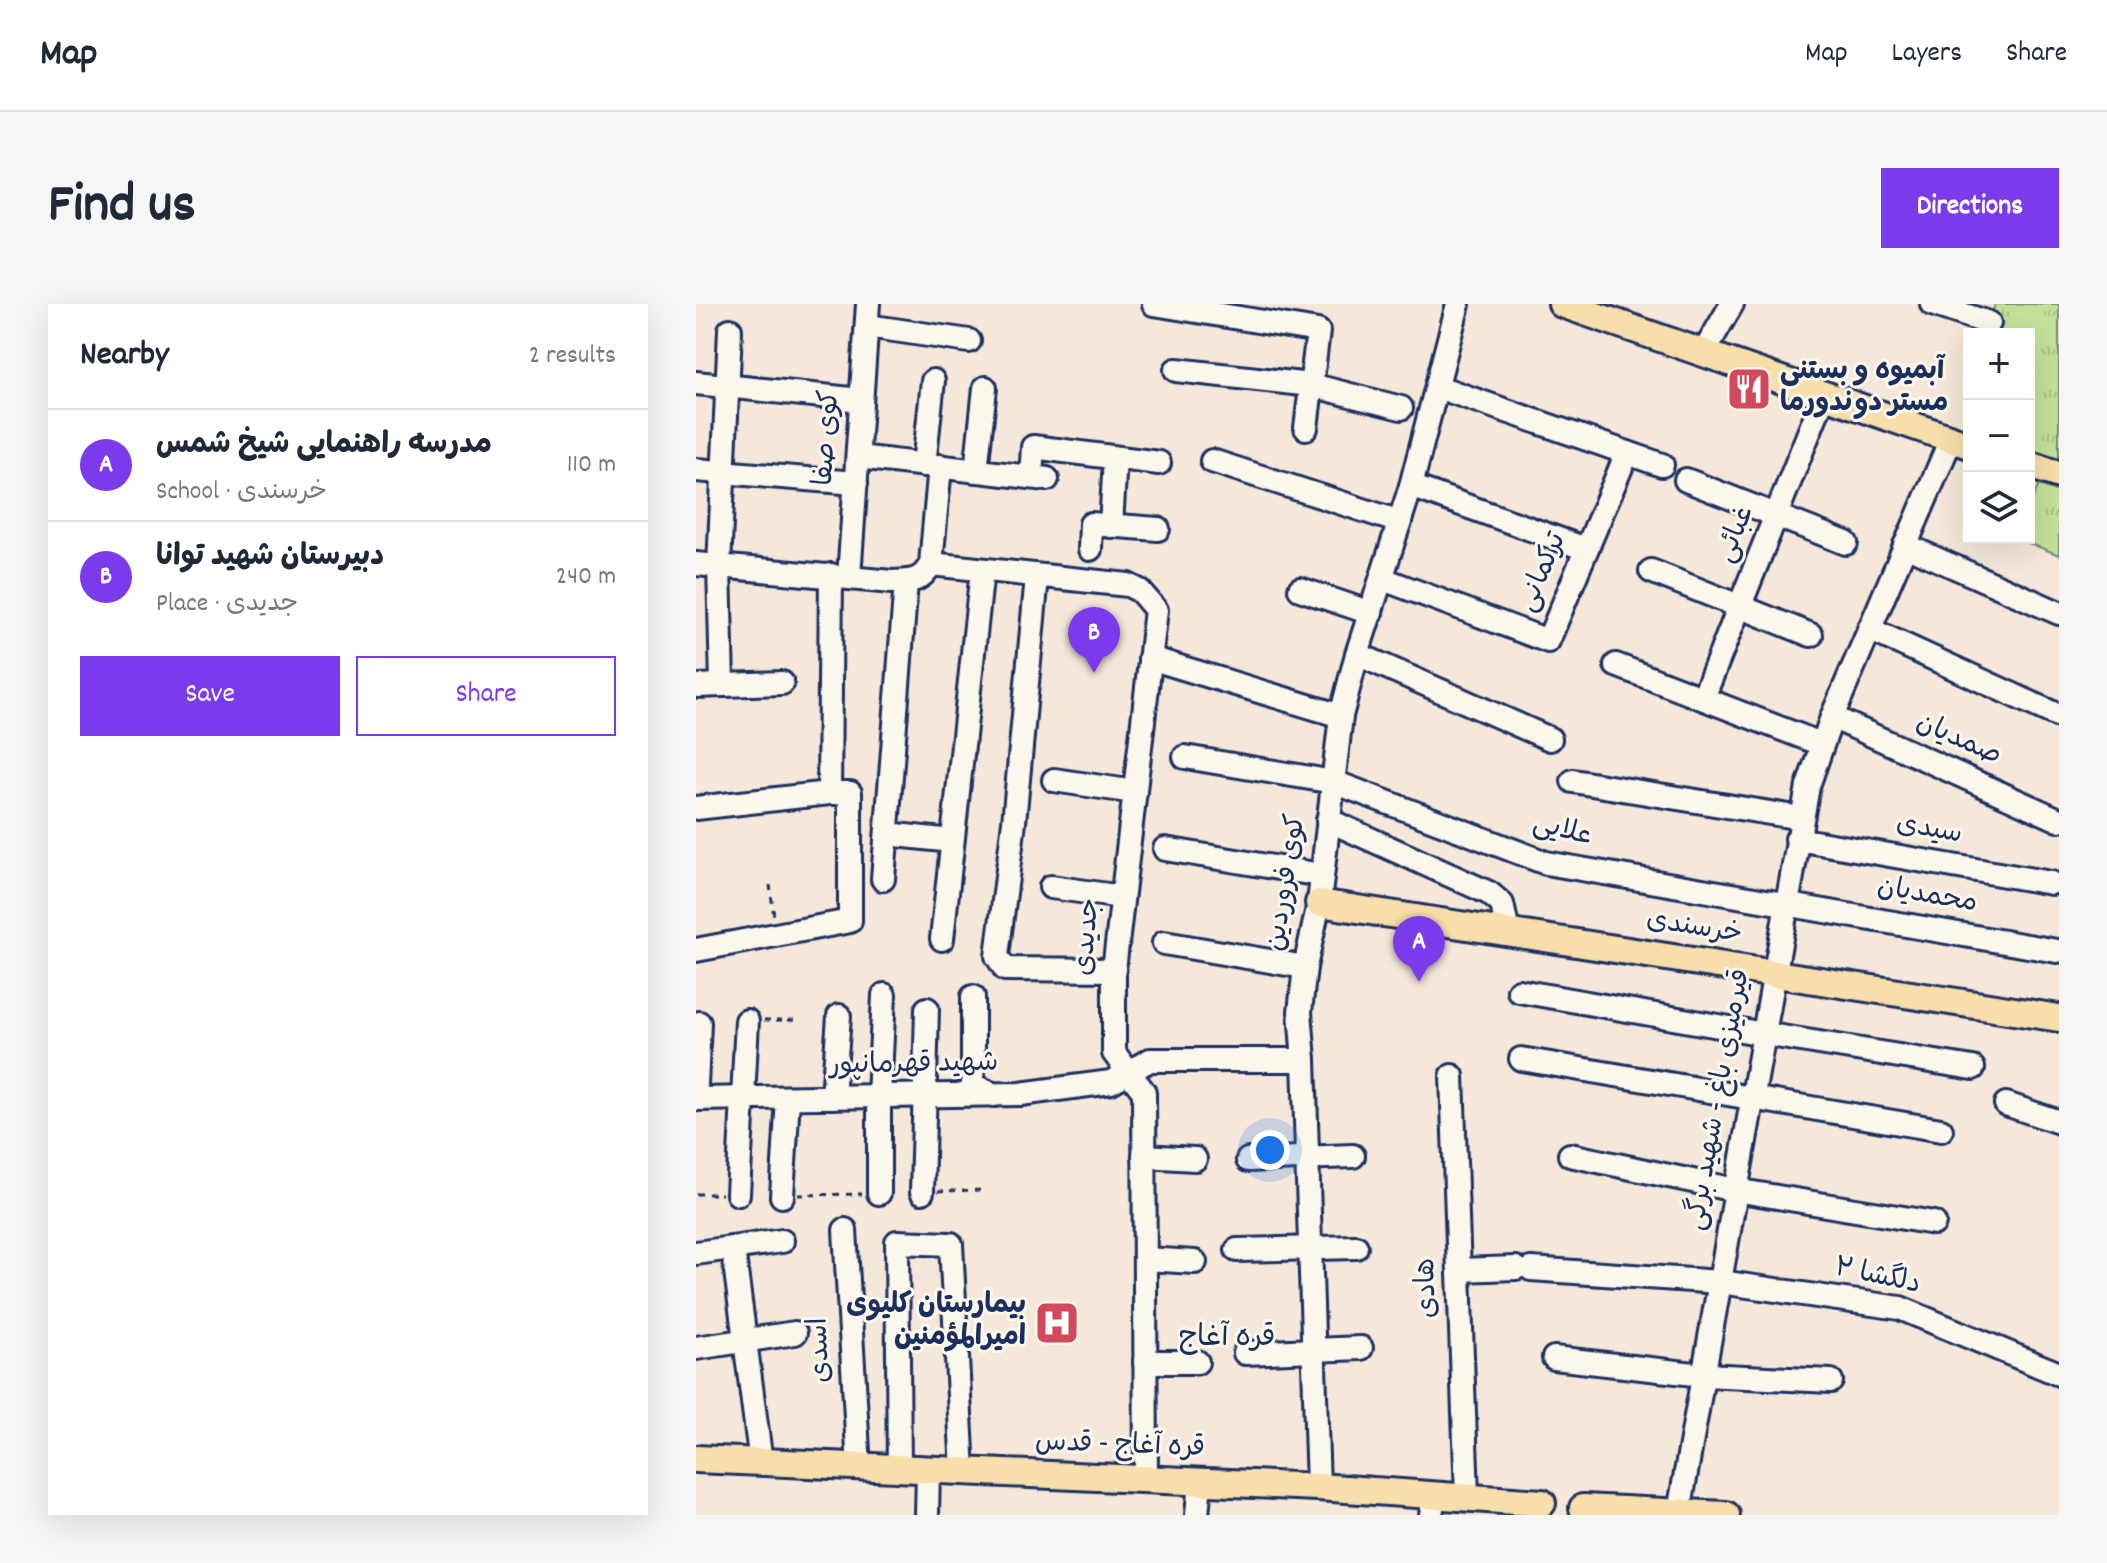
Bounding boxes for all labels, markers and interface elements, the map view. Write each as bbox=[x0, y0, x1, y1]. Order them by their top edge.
text: Map bbox=[40, 28, 98, 83]
text: Map bbox=[1805, 35, 1848, 75]
text: Layers bbox=[1892, 35, 1962, 75]
text: Share bbox=[2006, 35, 2067, 75]
text: Find us bbox=[48, 168, 196, 248]
button: Directions bbox=[1881, 168, 2059, 248]
map controls bbox=[1963, 328, 2035, 544]
button: + bbox=[1963, 328, 2035, 400]
text: Nearby bbox=[80, 332, 169, 381]
text: 2 results bbox=[529, 338, 616, 375]
place label: آبمیوه و بستنی مستر دوندورما bbox=[1780, 353, 1948, 425]
restaurant icon: آبمیوه و بستنی مستر دوندورما bbox=[1725, 365, 1773, 413]
street label: کوی صفا bbox=[806, 389, 852, 487]
button: − bbox=[1963, 400, 2035, 472]
text: مدرسه راهنمایی شیخ شمس bbox=[156, 425, 492, 468]
text: A bbox=[99, 447, 113, 484]
text: 110 m bbox=[567, 447, 616, 484]
button: layers bbox=[1963, 472, 2035, 544]
text: School · خرسندی bbox=[156, 474, 327, 511]
street label: غبائی bbox=[1707, 500, 1767, 570]
street label: ترکمانی bbox=[1509, 526, 1579, 619]
text: دبیرستان شهید توانا bbox=[156, 537, 384, 580]
text: B bbox=[100, 559, 112, 596]
text: 240 m bbox=[556, 559, 616, 596]
text: Place · جدیدی bbox=[156, 586, 298, 623]
pin: B bbox=[1068, 607, 1120, 673]
button: Save bbox=[80, 656, 340, 736]
button: Share bbox=[356, 656, 616, 736]
street label: صمدیان bbox=[1909, 704, 2007, 778]
street label: علایی bbox=[1528, 805, 1596, 859]
street label: سیدی bbox=[1893, 806, 1965, 856]
street label: کوی فروردین bbox=[1257, 812, 1319, 954]
street label: محمدیان bbox=[1874, 869, 1980, 925]
street label: جدیدی bbox=[1066, 896, 1112, 978]
street label: خرسندی bbox=[1643, 902, 1745, 956]
pin: A bbox=[1393, 916, 1445, 982]
street label: قیرمیزی باغ - شهید برگی bbox=[1676, 966, 1763, 1234]
street label: شهید قهرمانپور bbox=[827, 1045, 999, 1088]
your location bbox=[1250, 1130, 1290, 1170]
street label: دلگشا ۲ bbox=[1830, 1248, 1924, 1307]
street label: هادی bbox=[1408, 1257, 1450, 1319]
place label: بیمارستان کلیوی امیرالمؤمنین bbox=[846, 1287, 1026, 1359]
hospital icon: بیمارستان کلیوی امیرالمؤمنین bbox=[1033, 1299, 1081, 1347]
street label: اسدی bbox=[800, 1316, 844, 1384]
district label: قره آغاج bbox=[1178, 1318, 1276, 1361]
street label: قره آغاج - قدس bbox=[1034, 1424, 1206, 1470]

